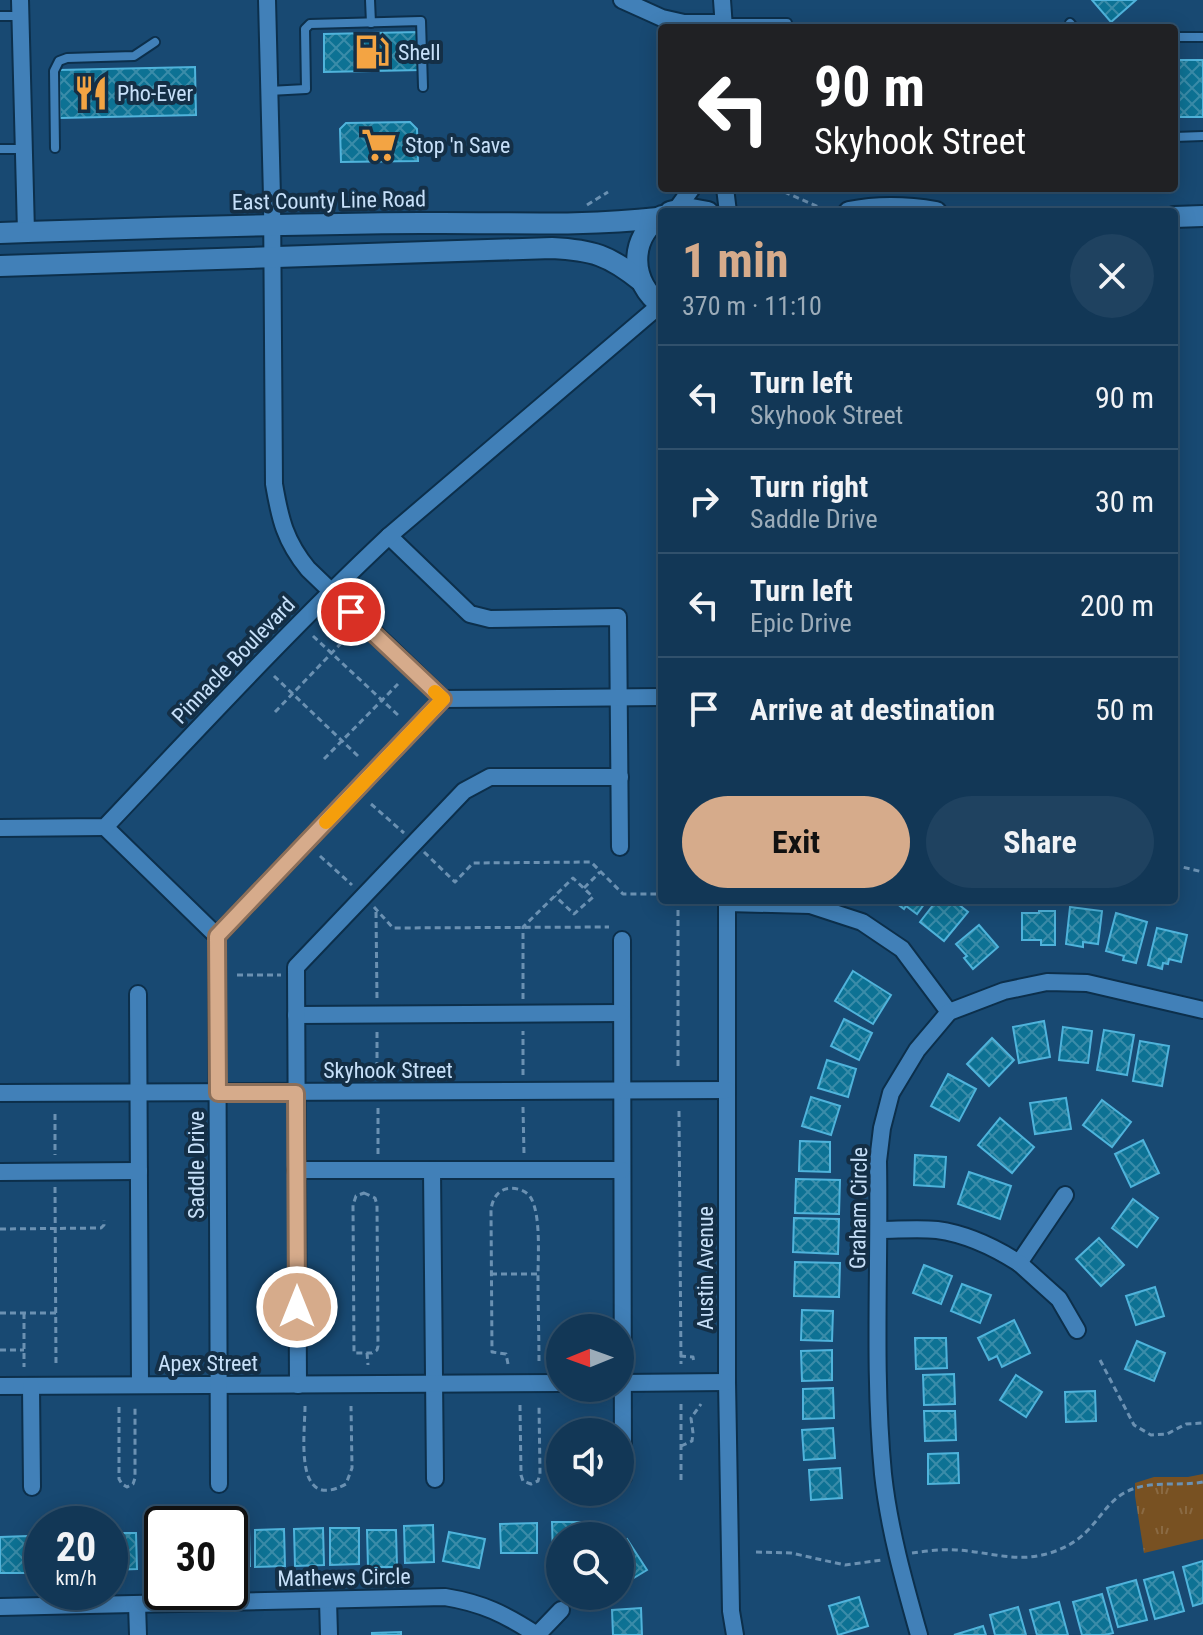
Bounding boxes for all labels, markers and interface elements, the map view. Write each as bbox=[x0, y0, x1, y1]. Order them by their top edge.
fuel station icon: Shell bbox=[353, 33, 391, 71]
place label: Shell bbox=[398, 40, 440, 65]
text: 90 m bbox=[814, 54, 925, 120]
icon: left bbox=[682, 56, 786, 160]
restaurant icon: Pho-Ever bbox=[72, 74, 110, 112]
place label: Pho-Ever bbox=[117, 81, 194, 106]
text: Skyhook Street bbox=[814, 121, 1026, 163]
supermarket icon: Stop 'n Save bbox=[360, 126, 398, 164]
place label: Stop 'n Save bbox=[405, 133, 510, 158]
street label: East County Line Road bbox=[232, 186, 426, 215]
text: 1 min bbox=[682, 232, 789, 289]
button: close bbox=[1070, 234, 1154, 318]
text: 370 m · 11:10 bbox=[682, 291, 822, 321]
text: Turn left bbox=[750, 365, 853, 400]
icon: left bbox=[682, 375, 726, 419]
text: 90 m bbox=[1095, 380, 1154, 415]
text: Skyhook Street bbox=[750, 400, 903, 430]
text: Turn right bbox=[750, 469, 868, 504]
icon: right bbox=[682, 479, 726, 523]
text: 30 m bbox=[1095, 484, 1154, 519]
text: Saddle Drive bbox=[750, 504, 878, 534]
text: Turn left bbox=[750, 573, 853, 608]
pin bbox=[317, 578, 385, 646]
icon: left bbox=[682, 583, 726, 627]
text: 200 m bbox=[1080, 588, 1154, 623]
icon: arrive bbox=[329, 590, 373, 634]
street label: Pinnacle Boulevard bbox=[167, 592, 300, 729]
text: Epic Drive bbox=[750, 608, 852, 638]
icon: arrive bbox=[682, 687, 726, 731]
text: Arrive at destination bbox=[750, 692, 995, 727]
text: 50 m bbox=[1095, 692, 1154, 727]
button: Exit bbox=[682, 796, 910, 888]
button: Share bbox=[926, 796, 1154, 888]
street label: Skyhook Street bbox=[323, 1058, 453, 1083]
street label: Saddle Drive bbox=[184, 1111, 209, 1219]
street label: Graham Circle bbox=[845, 1147, 872, 1269]
street label: Austin Avenue bbox=[693, 1206, 718, 1330]
position arrow bbox=[255, 1265, 339, 1349]
north arrow bbox=[546, 1314, 634, 1402]
map controls bbox=[546, 1314, 634, 1610]
street label: Apex Street bbox=[158, 1351, 258, 1376]
button: sound bbox=[546, 1418, 634, 1506]
speed limit sign: 30 bbox=[144, 1506, 248, 1610]
button: search bbox=[546, 1522, 634, 1610]
text: 20 bbox=[56, 1524, 96, 1571]
street label: Mathews Circle bbox=[277, 1564, 411, 1591]
text: km/h bbox=[55, 1566, 97, 1590]

